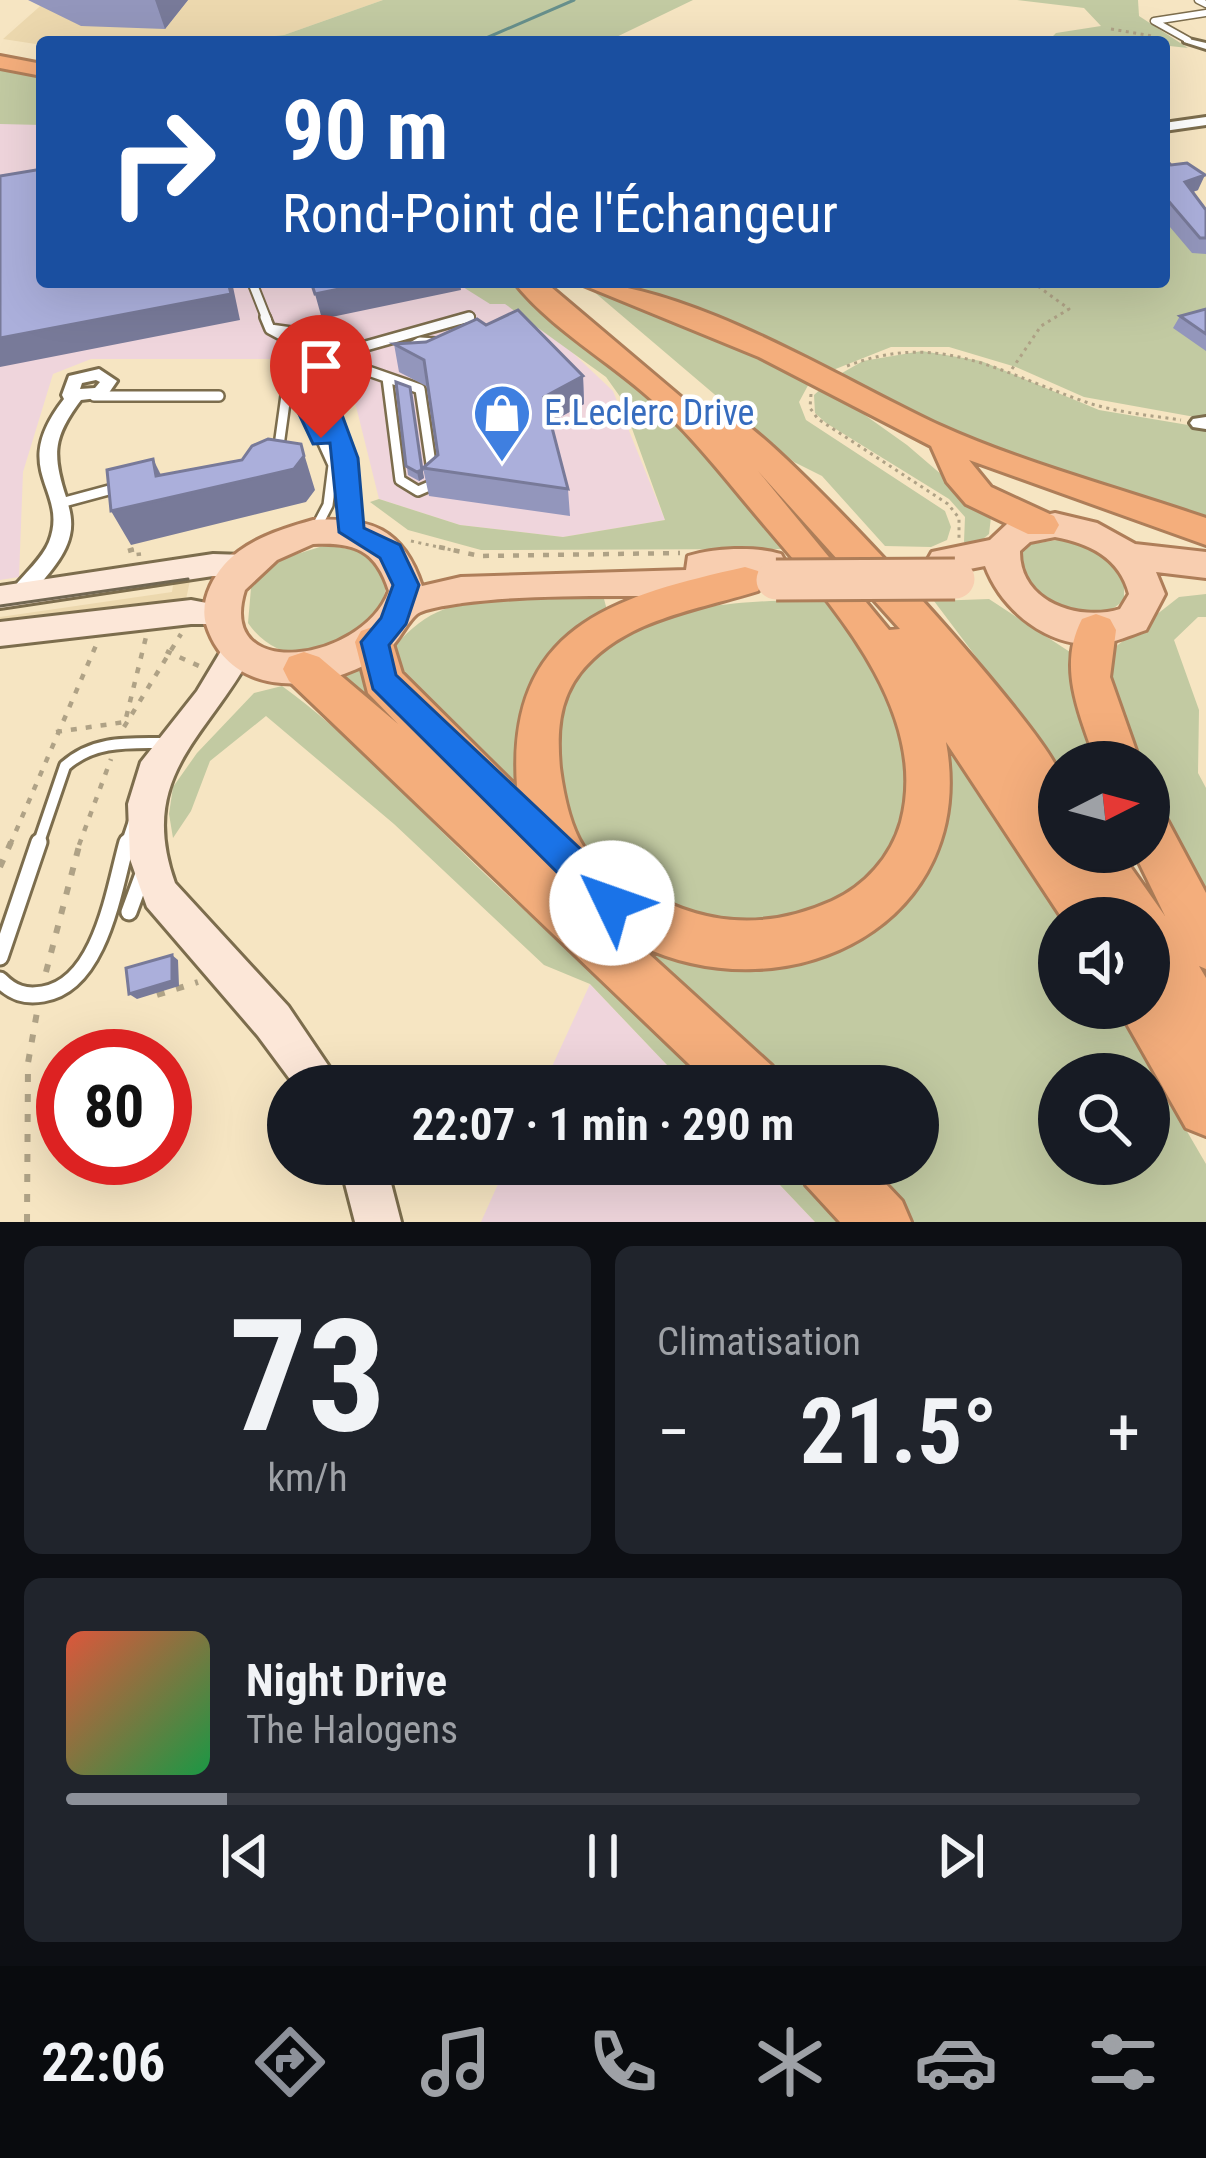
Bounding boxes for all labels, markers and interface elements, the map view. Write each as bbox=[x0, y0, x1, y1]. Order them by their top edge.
text: 90 m bbox=[282, 81, 449, 180]
icon: right bbox=[84, 84, 240, 240]
text: Rond-Point de l'Échangeur bbox=[282, 182, 838, 245]
pin bbox=[270, 315, 372, 438]
icon: arrive bbox=[288, 333, 354, 399]
shop icon: E.Leclerc Drive bbox=[471, 382, 533, 464]
place label: E.Leclerc Drive bbox=[544, 392, 755, 434]
north arrow bbox=[1038, 741, 1170, 873]
map controls bbox=[1038, 741, 1170, 1185]
position arrow bbox=[549, 840, 675, 966]
button: sound bbox=[1038, 897, 1170, 1029]
speed limit sign: 80 bbox=[36, 1029, 192, 1185]
button: search bbox=[1038, 1053, 1170, 1185]
text: 22:07 · 1 min · 290 m bbox=[412, 1098, 794, 1151]
text: 73 bbox=[229, 1285, 386, 1468]
text: Climatisation bbox=[657, 1319, 861, 1365]
text: 21.5° bbox=[800, 1380, 997, 1485]
text: − bbox=[657, 1394, 690, 1471]
text: + bbox=[1107, 1394, 1140, 1471]
text: km/h bbox=[267, 1455, 348, 1501]
text: Night Drive bbox=[246, 1654, 447, 1707]
text: The Halogens bbox=[246, 1707, 458, 1753]
icon: previous bbox=[212, 1823, 278, 1889]
icon: pause bbox=[570, 1823, 636, 1889]
icon: next bbox=[928, 1823, 994, 1889]
icon: directions bbox=[248, 2020, 332, 2104]
icon: music bbox=[414, 2020, 498, 2104]
icon: phone bbox=[581, 2020, 665, 2104]
icon: climate bbox=[748, 2020, 832, 2104]
icon: car bbox=[914, 2020, 998, 2104]
icon: filters bbox=[1081, 2020, 1165, 2104]
text: 22:06 bbox=[41, 2031, 165, 2094]

